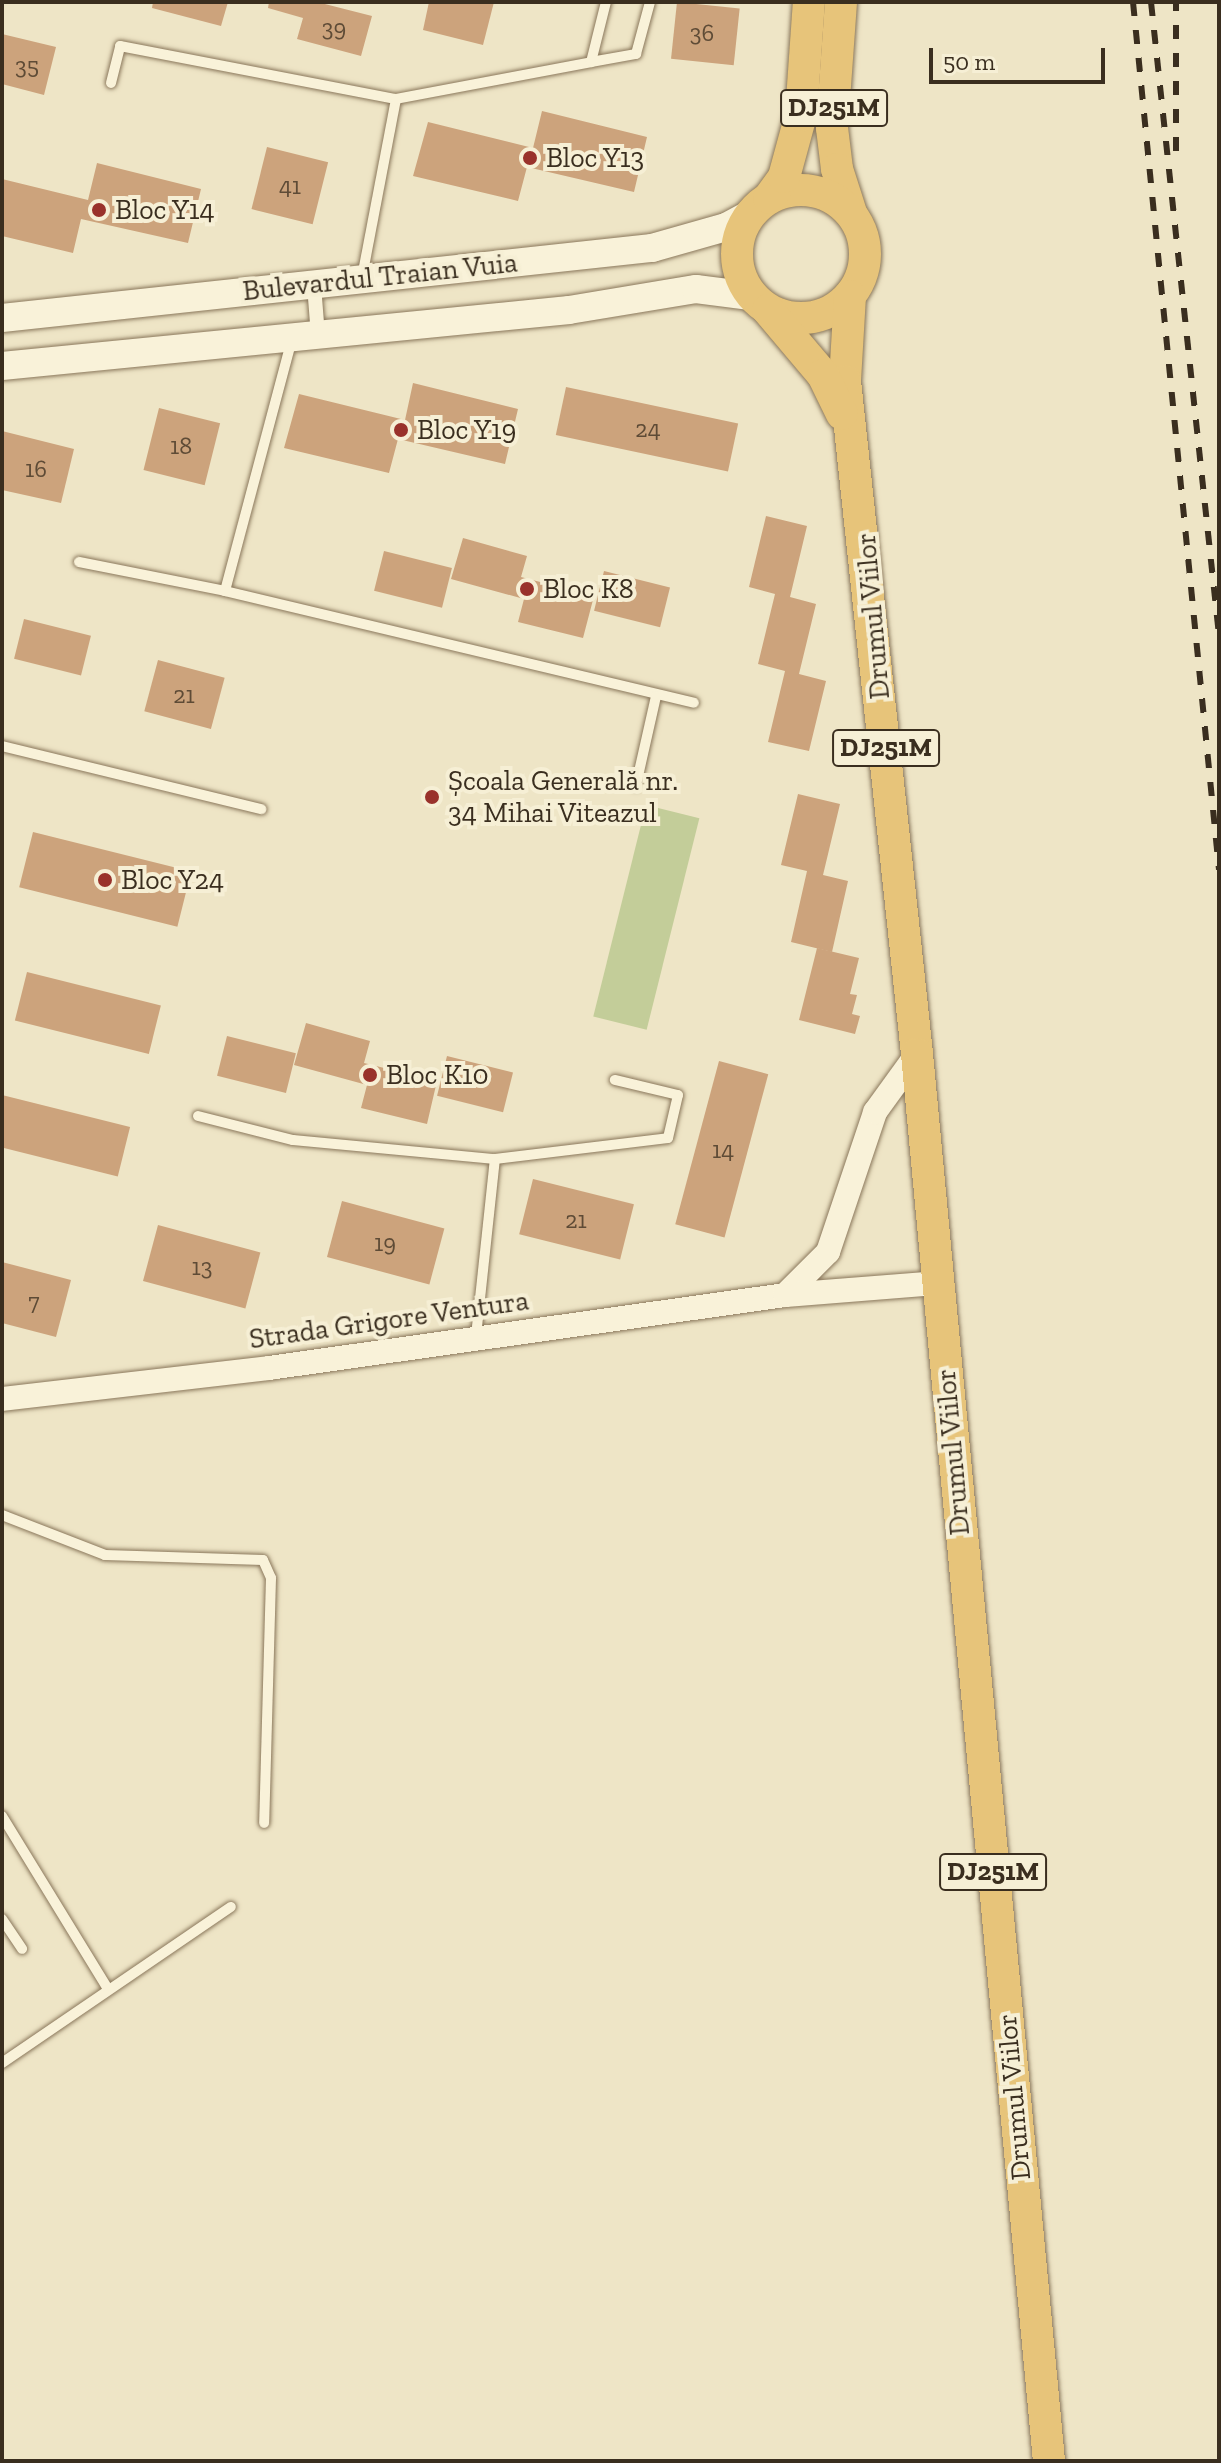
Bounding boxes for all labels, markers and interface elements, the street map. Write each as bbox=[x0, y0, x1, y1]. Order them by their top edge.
house number: 39 bbox=[322, 14, 346, 42]
house number: 36 bbox=[690, 19, 714, 47]
scale bar bbox=[933, 32, 1109, 82]
text: 50 m bbox=[943, 47, 995, 76]
house number: 35 bbox=[15, 52, 39, 80]
road number: DJ251M bbox=[780, 86, 888, 130]
place label: Bloc Y13 bbox=[546, 141, 645, 175]
marker: Bloc Y13 bbox=[521, 149, 539, 167]
house number: 41 bbox=[279, 172, 301, 200]
place label: Bloc Y14 bbox=[115, 193, 216, 227]
marker: Bloc Y14 bbox=[90, 201, 108, 219]
street label: Bulevardul Traian Vuia bbox=[240, 246, 520, 308]
place label: Bloc Y19 bbox=[417, 413, 517, 447]
house number: 24 bbox=[635, 415, 661, 443]
marker: Bloc Y19 bbox=[392, 421, 410, 439]
house number: 18 bbox=[170, 432, 192, 460]
house number: 16 bbox=[25, 455, 47, 483]
street label: Drumul Viilor bbox=[849, 531, 897, 701]
place label: Bloc K8 bbox=[543, 572, 634, 606]
marker: Bloc K8 bbox=[518, 580, 536, 598]
house number: 21 bbox=[173, 681, 195, 709]
road number: DJ251M bbox=[832, 726, 940, 770]
place label: Școala Generală nr. 34 Mihai Viteazul bbox=[448, 764, 678, 830]
marker: Școala Generală nr. 34 Mihai Viteazul bbox=[423, 788, 441, 806]
place label: Bloc Y24 bbox=[121, 863, 225, 897]
marker: Bloc Y24 bbox=[96, 871, 114, 889]
place label: Bloc K10 bbox=[386, 1058, 489, 1092]
marker: Bloc K10 bbox=[361, 1066, 379, 1084]
house number: 14 bbox=[712, 1136, 734, 1164]
house number: 21 bbox=[565, 1206, 587, 1234]
house number: 19 bbox=[374, 1229, 396, 1257]
house number: 13 bbox=[192, 1253, 212, 1281]
street label: Strada Grigore Ventura bbox=[247, 1284, 531, 1356]
house number: 7 bbox=[28, 1288, 40, 1316]
street label: Drumul Viilor bbox=[929, 1367, 977, 1537]
road number: DJ251M bbox=[939, 1850, 1047, 1894]
street label: Drumul Viilor bbox=[990, 2012, 1038, 2182]

